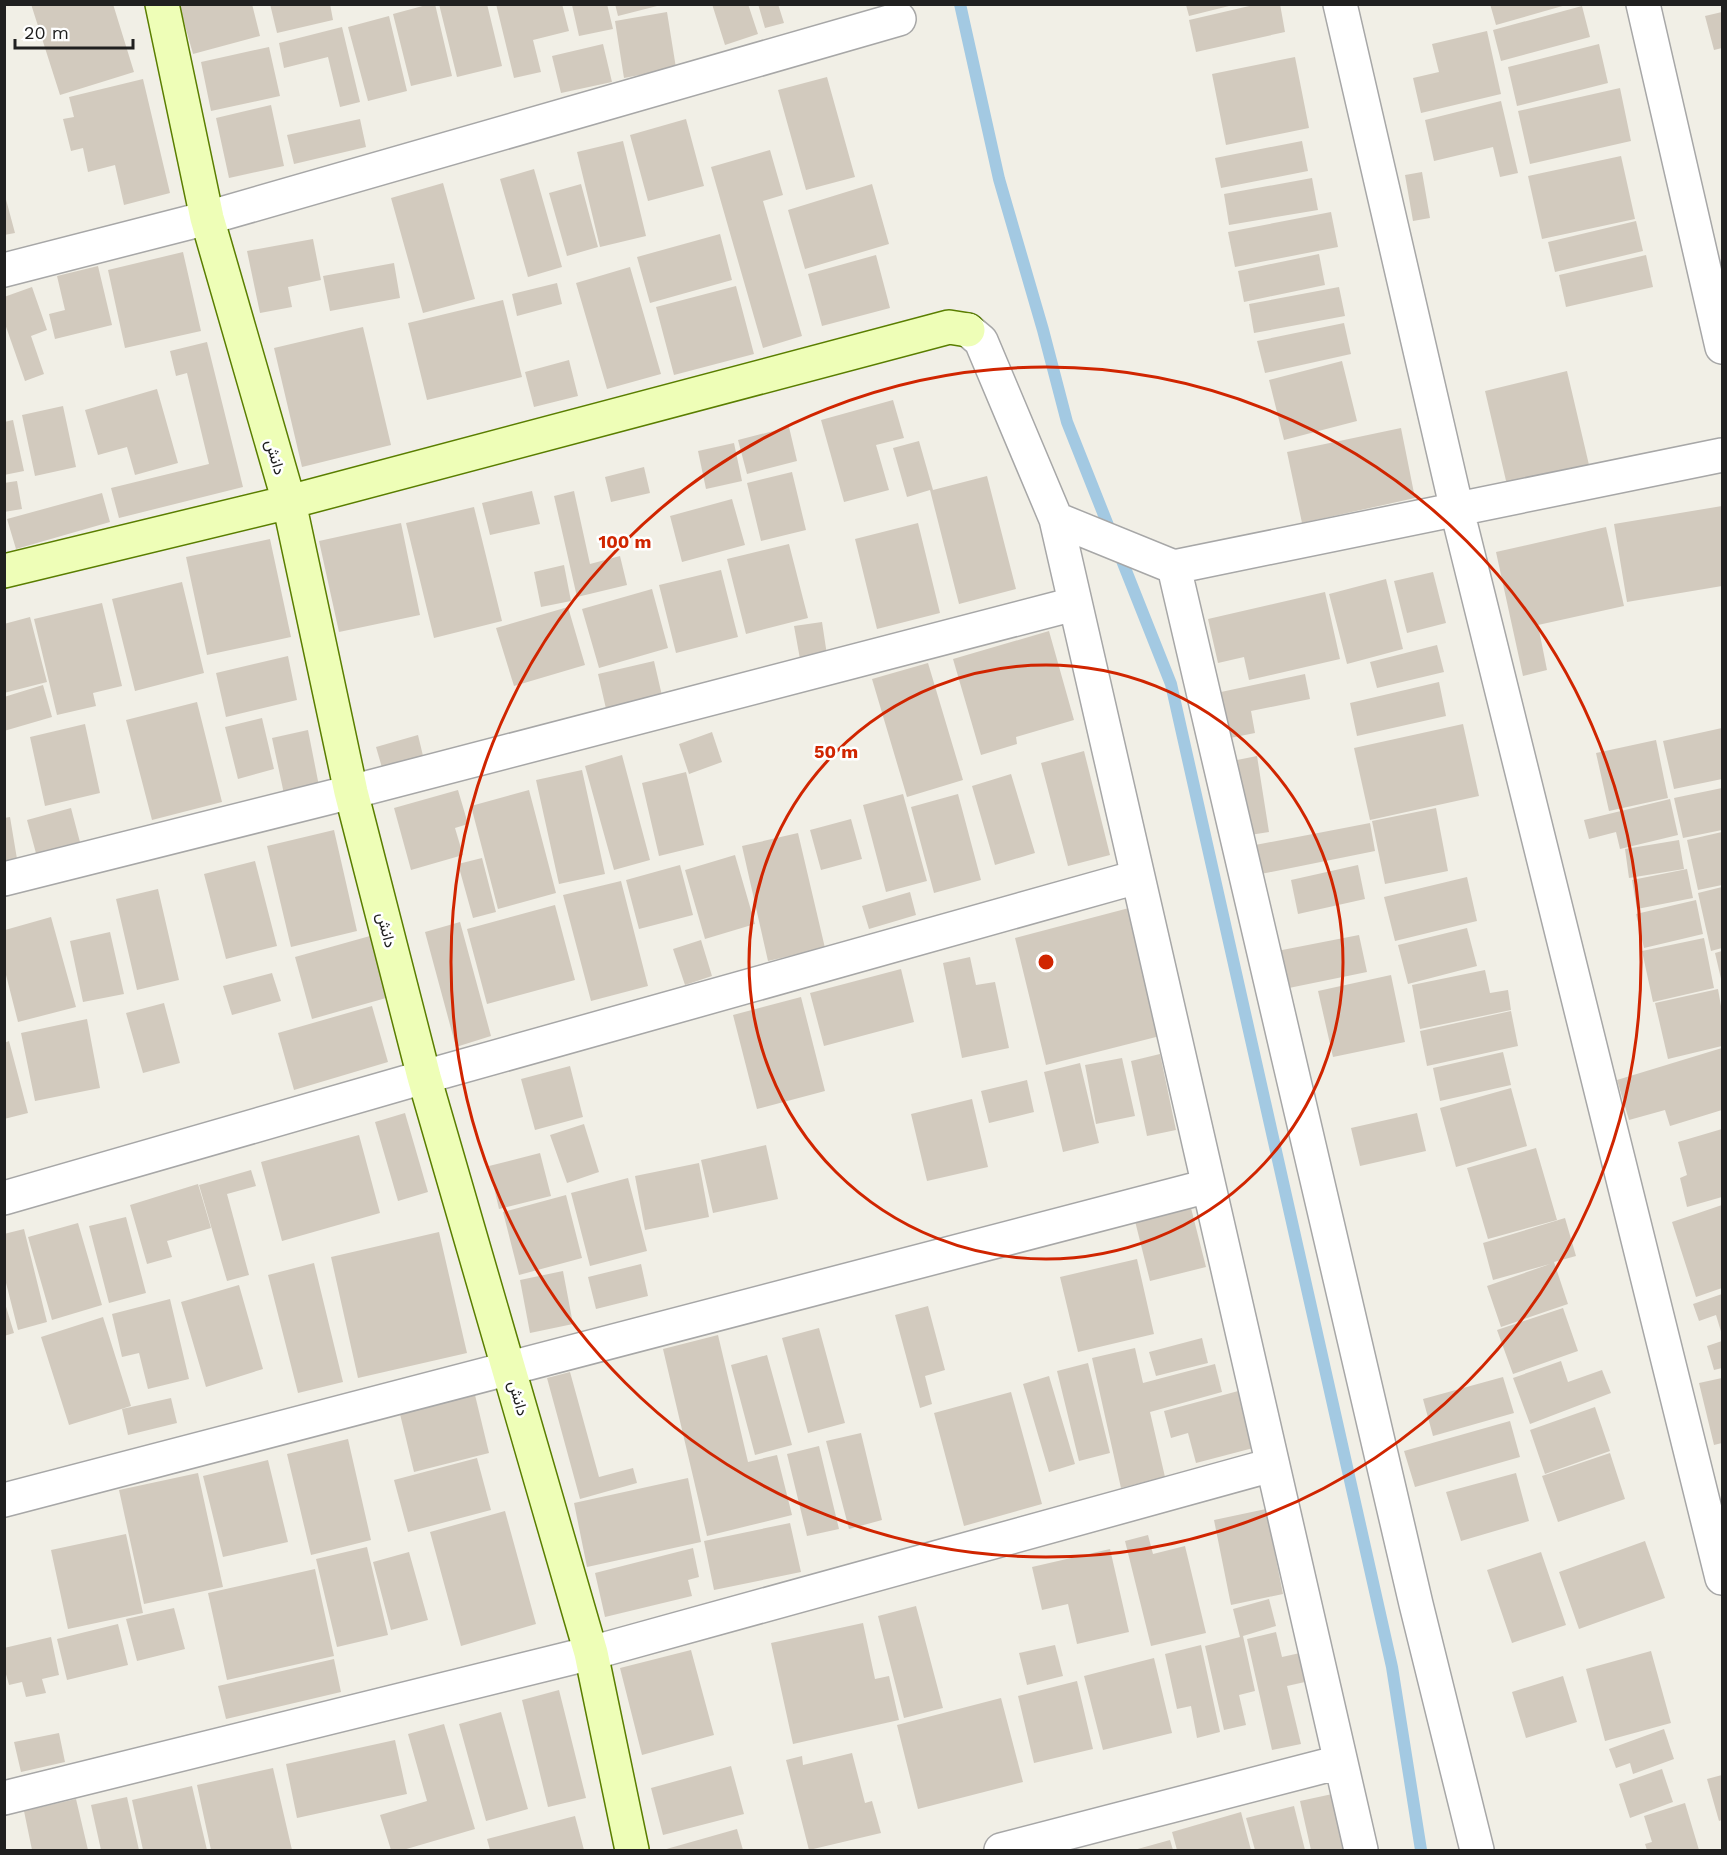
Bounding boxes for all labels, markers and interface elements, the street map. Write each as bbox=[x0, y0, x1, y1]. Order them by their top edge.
scale bar bbox=[15, 12, 134, 50]
text: 20 m bbox=[24, 22, 69, 43]
street label: دانش bbox=[261, 437, 290, 477]
text: 100 m bbox=[598, 531, 652, 552]
text: 50 m bbox=[814, 741, 858, 762]
street label: دانش bbox=[372, 910, 400, 950]
centre of rings bbox=[1036, 952, 1056, 972]
street label: دانش bbox=[504, 1378, 533, 1418]

